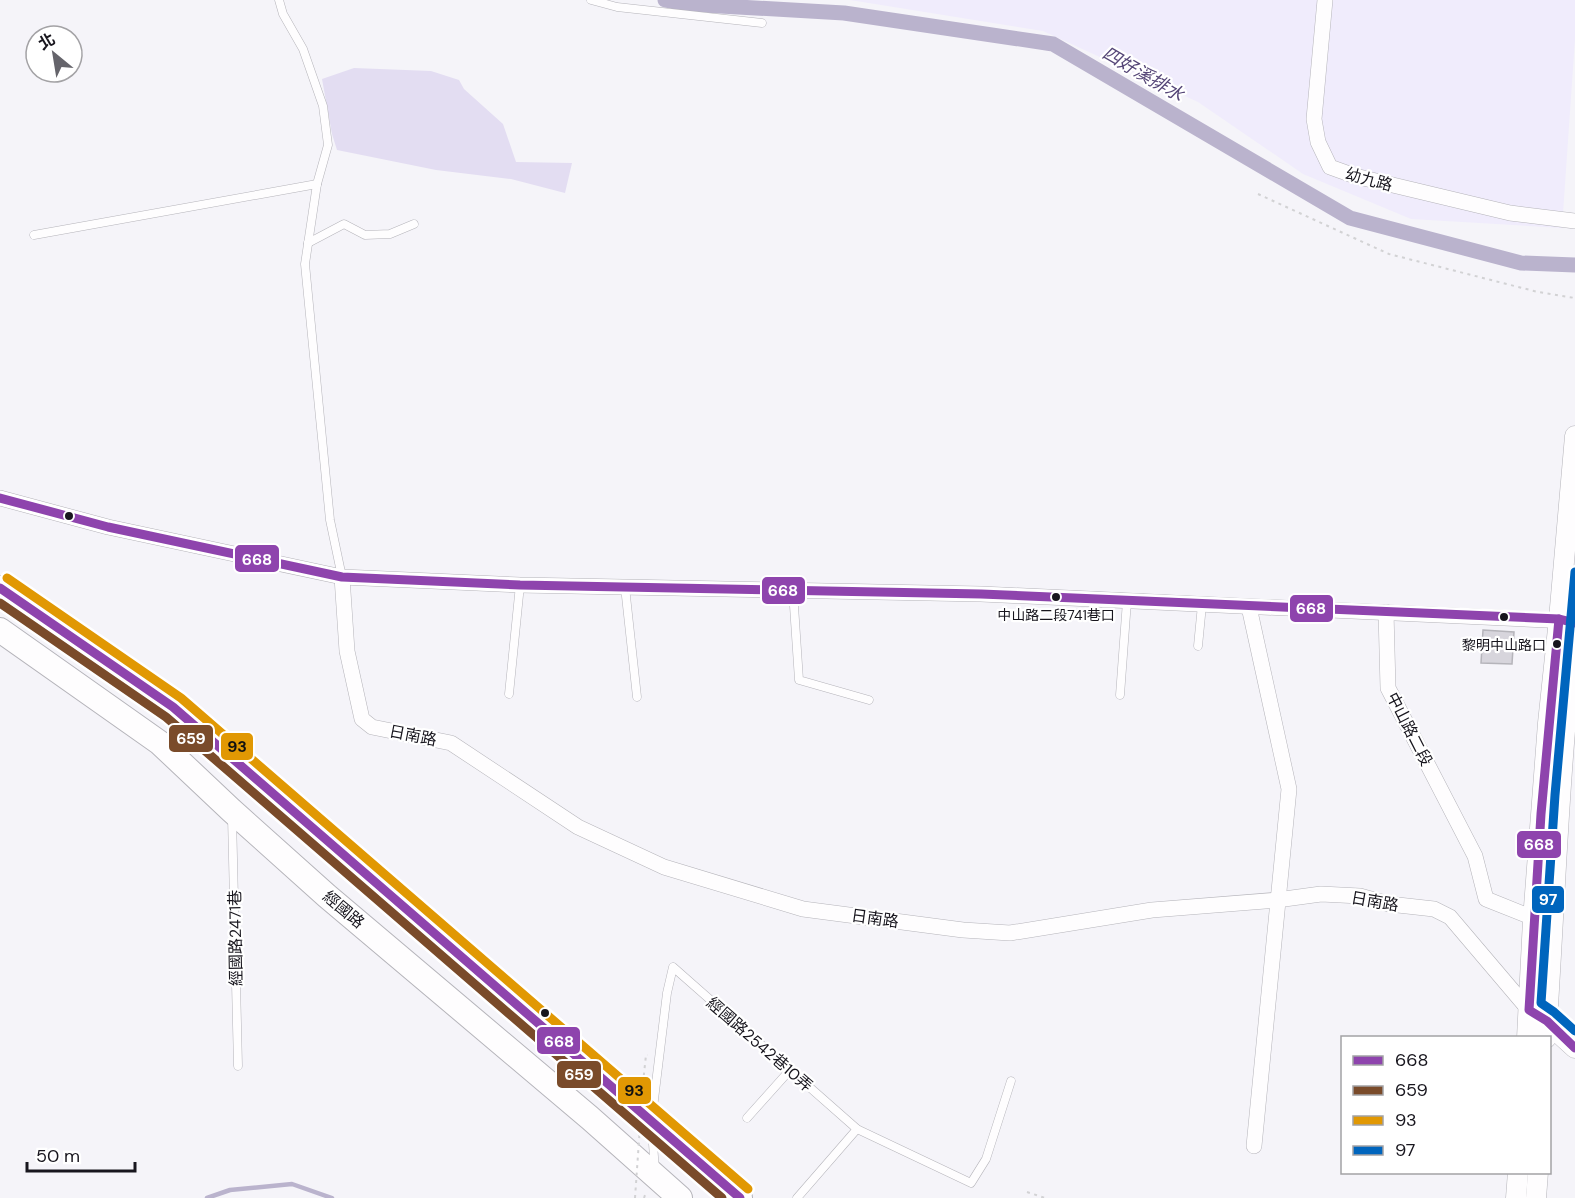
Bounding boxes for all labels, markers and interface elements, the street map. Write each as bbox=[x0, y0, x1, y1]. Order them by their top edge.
north arrow bbox=[24, 24, 84, 84]
text: 北 bbox=[35, 28, 59, 55]
water label: 四好溪排水 bbox=[1098, 41, 1189, 107]
street label: 幼九路 bbox=[1343, 163, 1395, 196]
unlabelled marker bbox=[63, 510, 75, 522]
line badge: 668 bbox=[234, 544, 280, 573]
text: 668 bbox=[242, 549, 272, 570]
line badge: 668 bbox=[761, 576, 806, 605]
text: 668 bbox=[768, 580, 798, 601]
marker: 中山路二段741巷口 bbox=[1050, 591, 1062, 603]
line badge: 668 bbox=[1289, 594, 1334, 623]
text: 668 bbox=[1296, 598, 1326, 619]
place label: 中山路二段741巷口 bbox=[997, 606, 1115, 624]
unlabelled marker bbox=[1498, 611, 1510, 623]
place label: 黎明中山路口 bbox=[1462, 636, 1546, 654]
marker: 黎明中山路口 bbox=[1551, 638, 1563, 650]
street label: 中山路二段 bbox=[1382, 689, 1437, 770]
street label: 日南路 bbox=[387, 721, 438, 750]
line badge: 659 bbox=[168, 724, 214, 753]
text: 659 bbox=[176, 728, 206, 749]
line badge: 93 bbox=[220, 732, 254, 761]
text: 93 bbox=[227, 736, 247, 757]
line badge: 668 bbox=[1516, 830, 1562, 859]
text: 668 bbox=[1524, 834, 1554, 855]
line badge: 97 bbox=[1531, 885, 1565, 914]
street label: 經國路 bbox=[319, 886, 369, 933]
street label: 日南路 bbox=[1349, 887, 1400, 916]
text: 97 bbox=[1539, 889, 1558, 910]
street label: 經國路2471巷 bbox=[224, 890, 247, 986]
street label: 日南路 bbox=[850, 905, 900, 932]
street label: 經國路2542巷10弄 bbox=[702, 993, 817, 1096]
unlabelled marker bbox=[539, 1007, 551, 1019]
line badge: 668 bbox=[536, 1026, 581, 1055]
text: 668 bbox=[544, 1031, 574, 1052]
legend bbox=[1341, 1036, 1551, 1174]
text: 668 bbox=[1395, 1048, 1429, 1072]
line badge: 659 bbox=[556, 1060, 602, 1089]
text: 659 bbox=[564, 1064, 594, 1085]
line badge: 93 bbox=[617, 1076, 652, 1105]
text: 659 bbox=[1395, 1078, 1428, 1102]
text: 93 bbox=[624, 1080, 644, 1101]
text: 93 bbox=[1395, 1108, 1417, 1132]
scale bar bbox=[27, 1135, 135, 1173]
text: 97 bbox=[1395, 1138, 1415, 1162]
text: 50 m bbox=[36, 1144, 80, 1168]

